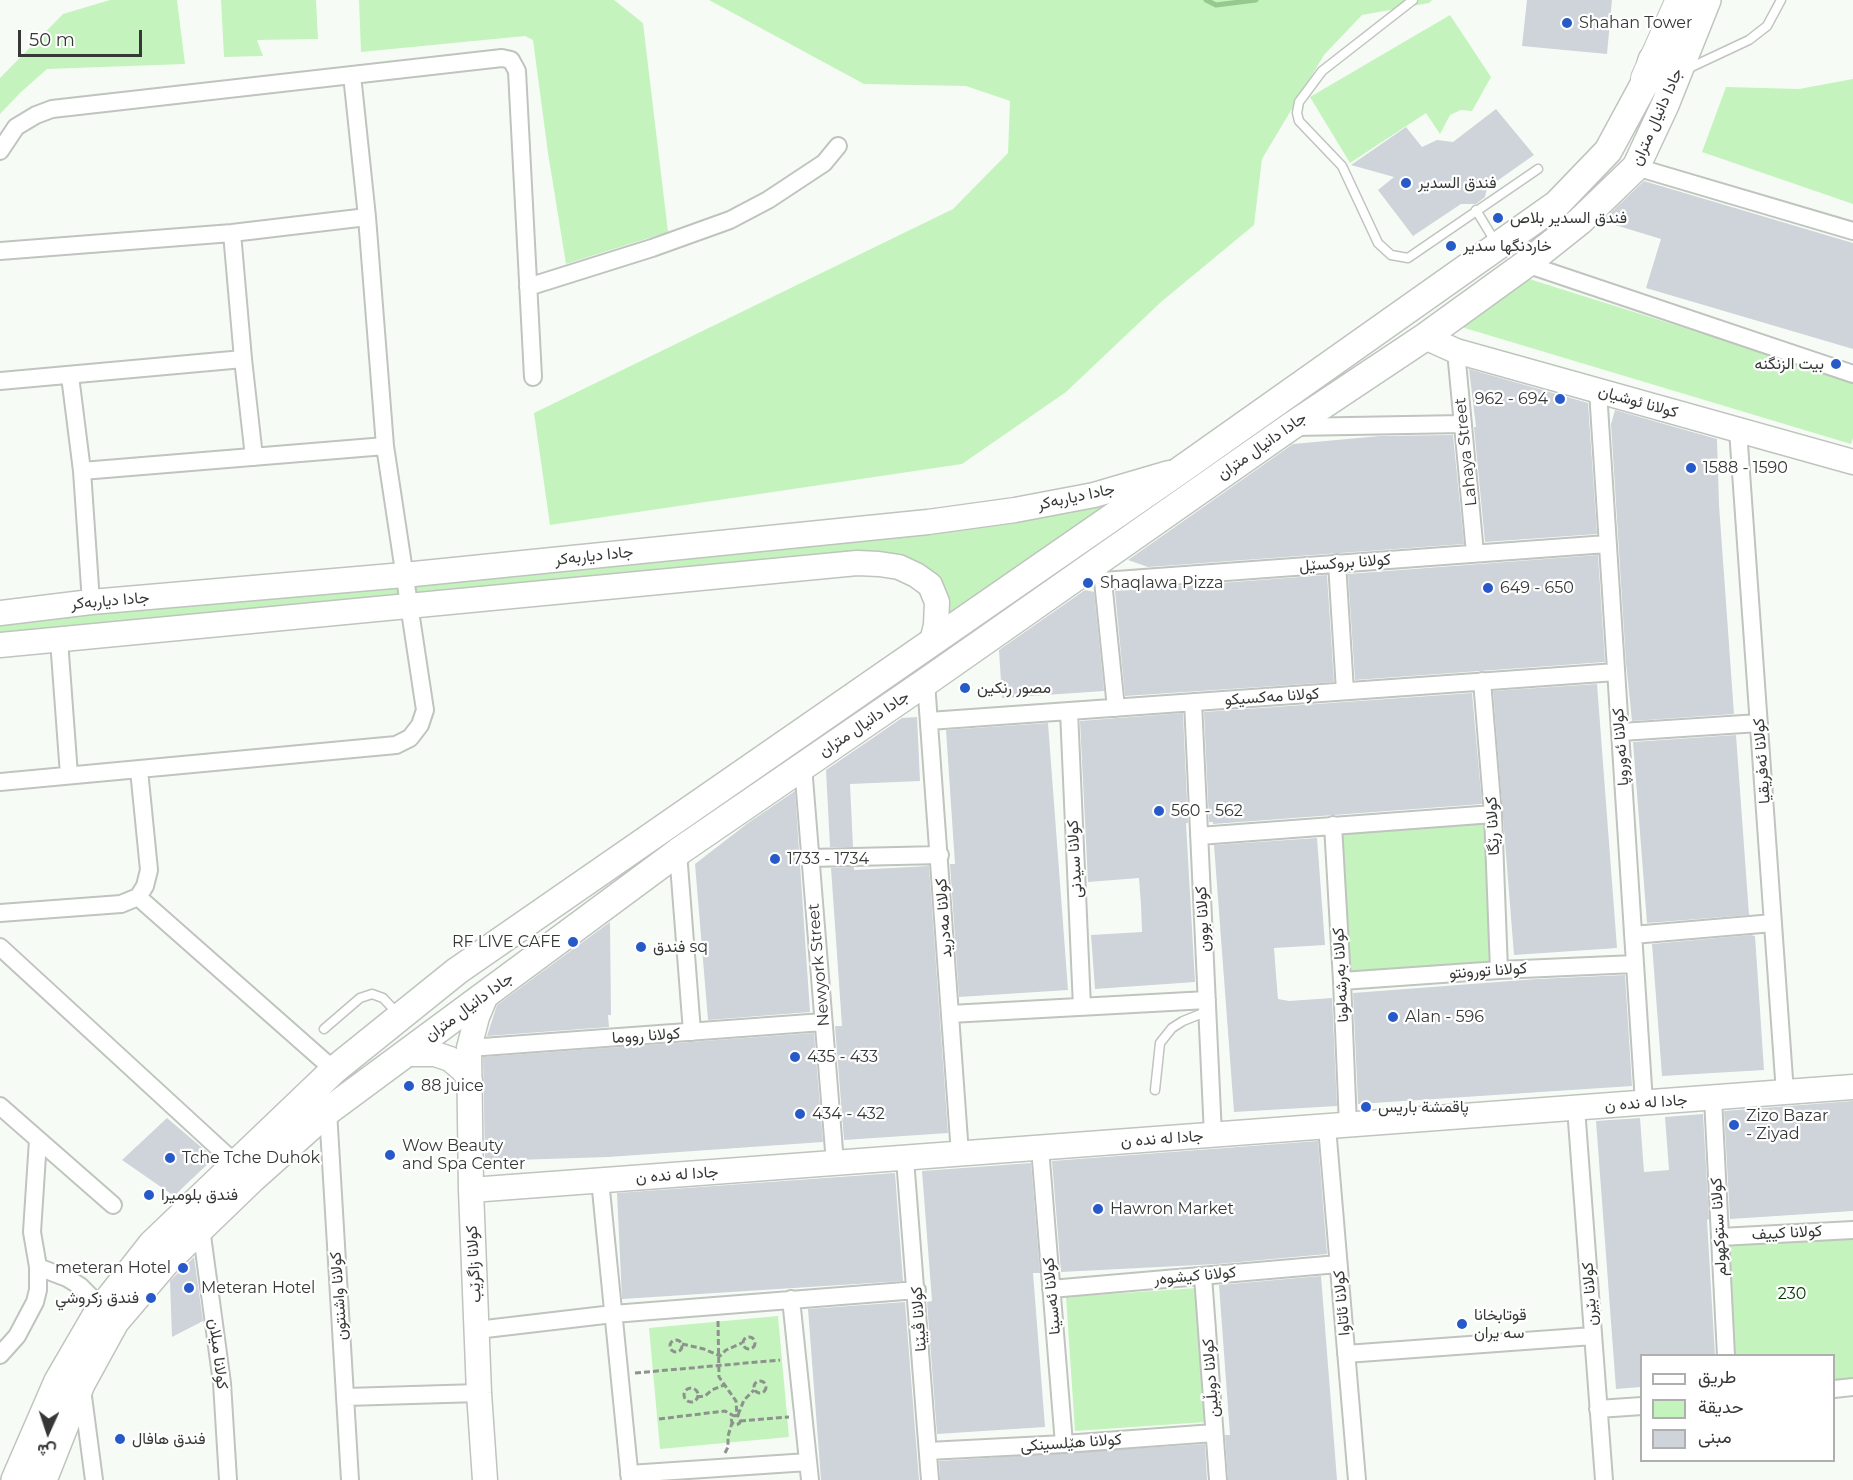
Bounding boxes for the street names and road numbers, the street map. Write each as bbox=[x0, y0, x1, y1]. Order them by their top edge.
street label: جادا دانيال متران bbox=[1627, 65, 1687, 169]
street label: كولانا ئوشيان bbox=[1596, 382, 1680, 422]
street label: Lahaya Street bbox=[1451, 397, 1481, 507]
street label: جادا دانيال متران bbox=[1214, 408, 1310, 484]
street label: جادا دیاربه‌كر bbox=[1036, 479, 1116, 515]
street label: جادا دیاربه‌كر bbox=[554, 542, 634, 570]
street label: كولانا بروکسێل bbox=[1299, 550, 1391, 576]
street label: جادا دیاربه‌كر bbox=[70, 588, 150, 614]
street label: كولانا مەکسیکو bbox=[1224, 684, 1320, 710]
street label: جادا دانيال متران bbox=[815, 687, 913, 761]
street label: كولانا ئه‌وروپا bbox=[1609, 707, 1633, 787]
street label: كولانا ئه‌فریقیا bbox=[1749, 717, 1775, 805]
street label: كولانا رێگا bbox=[1482, 796, 1504, 856]
street label: كولانا سيدنى bbox=[1063, 819, 1087, 899]
street label: كولانا مه‌درید bbox=[932, 878, 956, 958]
street label: كولانا بوون bbox=[1192, 886, 1214, 952]
street label: Newyork Street bbox=[804, 903, 834, 1027]
street label: كولانا به‌رشه‌لونا bbox=[1329, 927, 1353, 1023]
street label: كولانا تورونتو bbox=[1448, 959, 1528, 983]
street label: جادا دانيال متران bbox=[421, 968, 517, 1046]
street label: كولانا رووما bbox=[611, 1024, 681, 1048]
street label: جادا له نده ن bbox=[1604, 1091, 1688, 1115]
street label: جادا له نده ن bbox=[1120, 1127, 1204, 1151]
street label: جادا له نده ن bbox=[635, 1163, 719, 1187]
street label: كولانا ستوكهولم bbox=[1707, 1177, 1731, 1277]
street label: كولانا كييف bbox=[1751, 1222, 1823, 1244]
street label: كولانا زاگرێب bbox=[462, 1225, 486, 1303]
street label: كولانا واشنتون bbox=[326, 1251, 352, 1341]
street label: كولانا ئەسینا bbox=[1039, 1257, 1065, 1335]
street label: كولانا بێرن bbox=[1578, 1261, 1602, 1327]
street label: كولانا كیشوه‌ر bbox=[1153, 1263, 1237, 1289]
street label: كولانا ئاتاوا bbox=[1330, 1269, 1354, 1337]
street label: كولانا ڤیێنا bbox=[907, 1286, 931, 1352]
street label: كولانا ميلان bbox=[204, 1318, 232, 1390]
street label: كولانا دوبڵین bbox=[1199, 1338, 1223, 1418]
street label: كولانا ھێلسینکی bbox=[1020, 1430, 1122, 1456]

